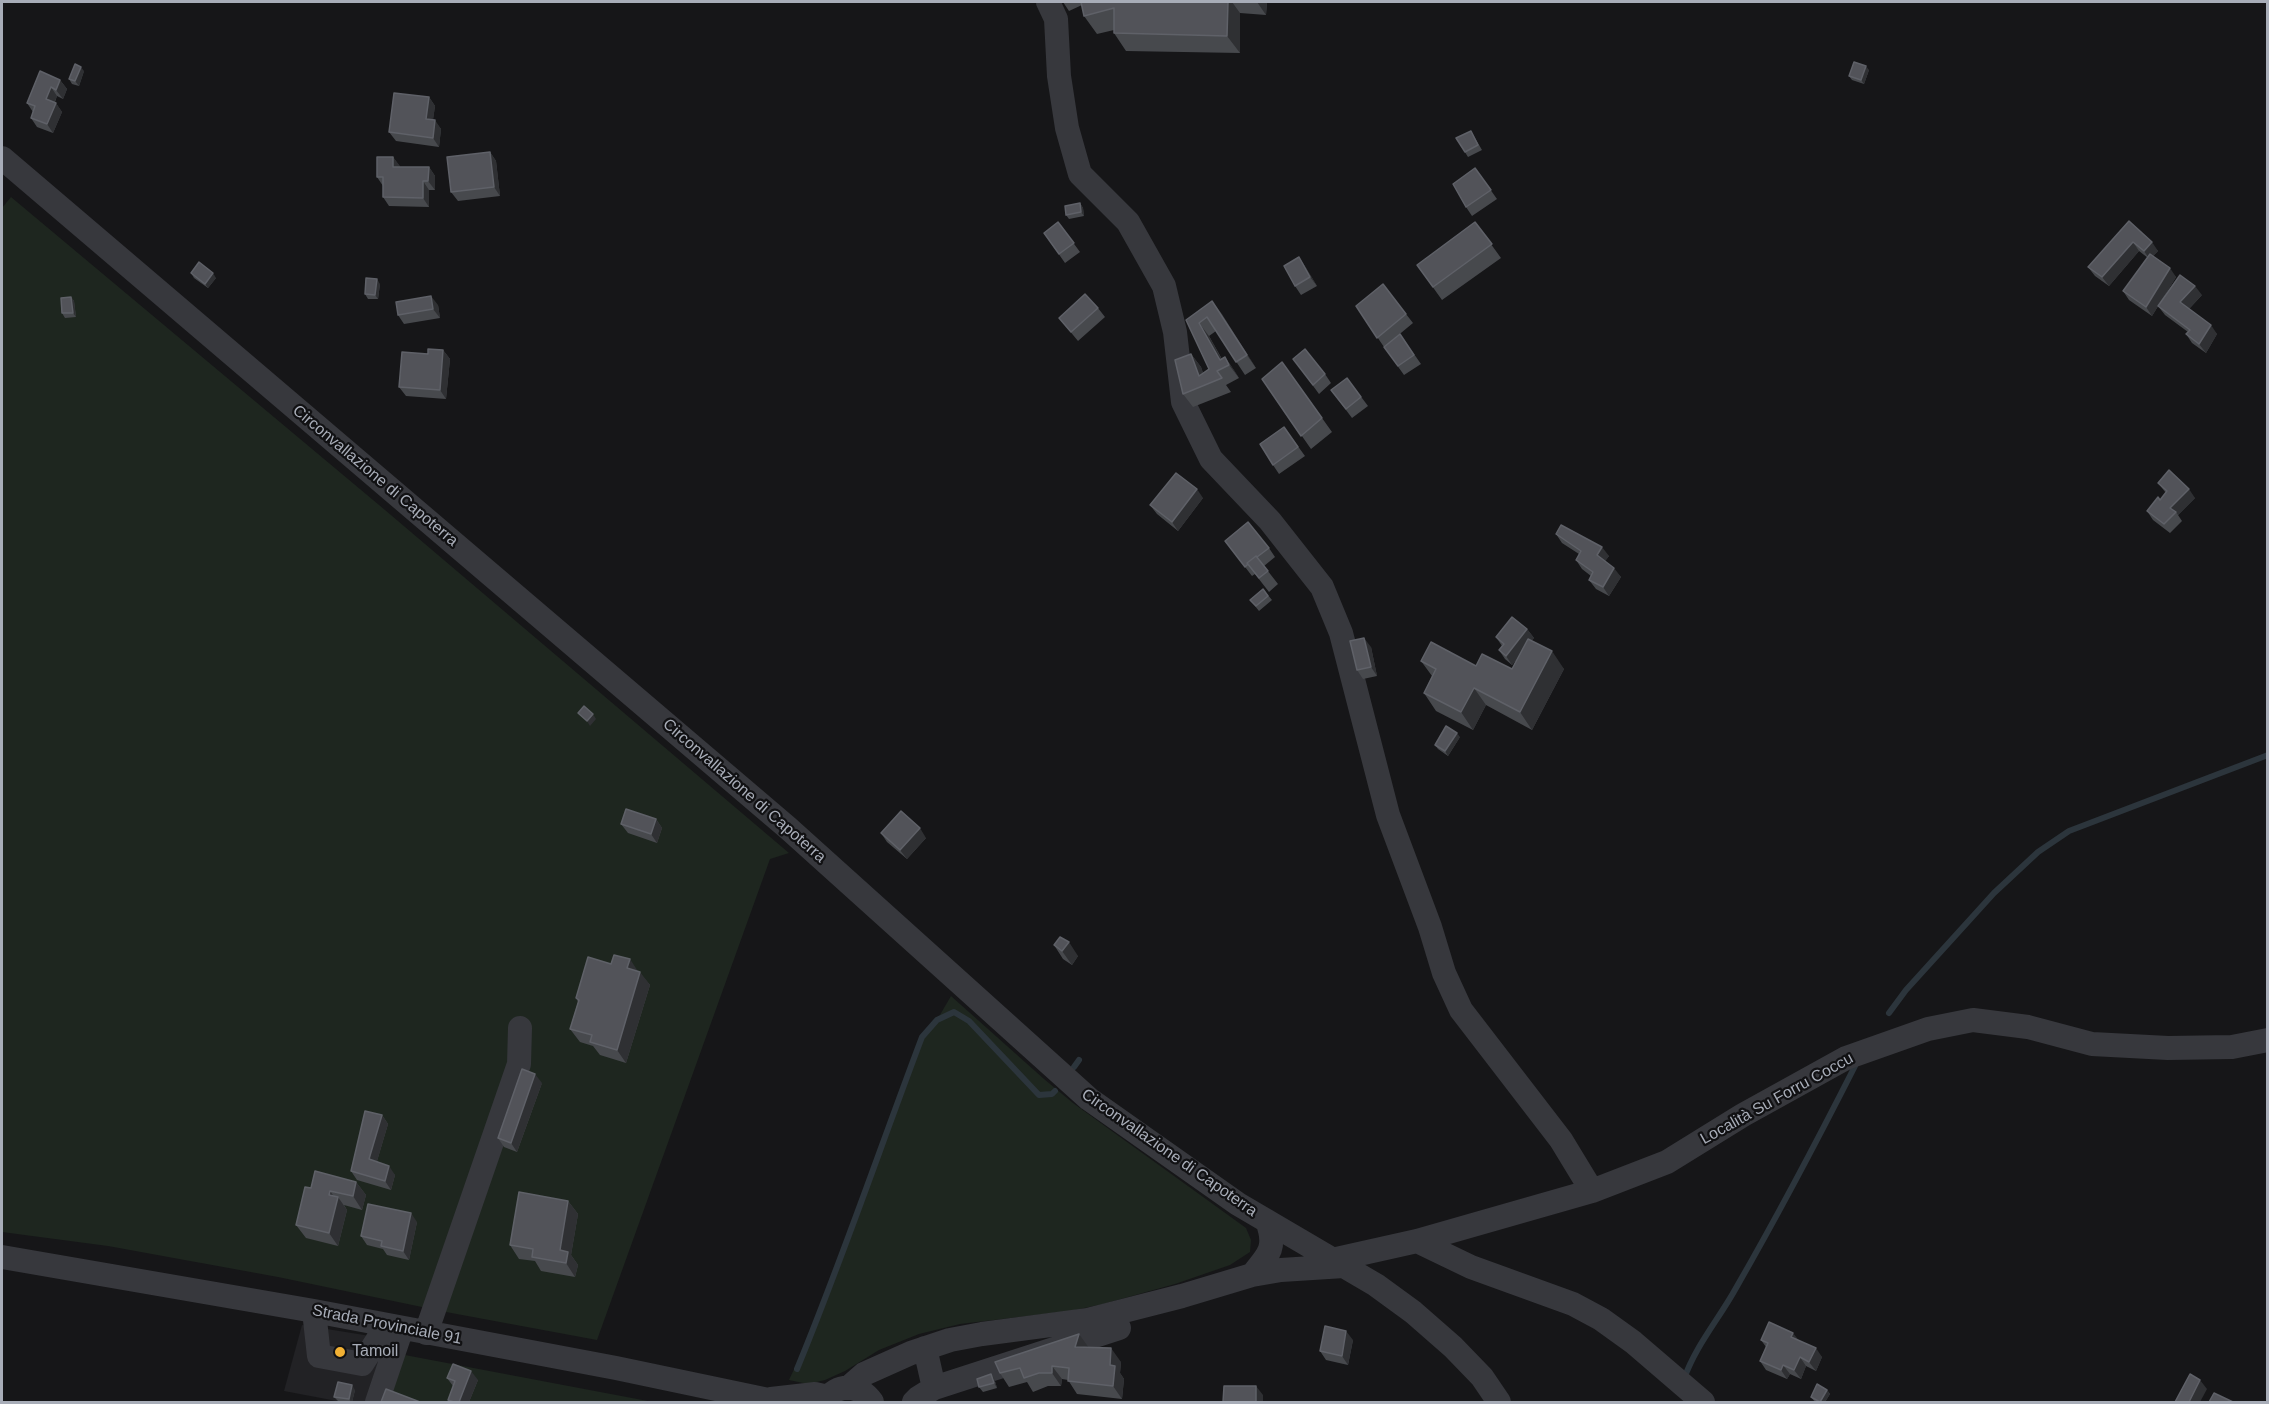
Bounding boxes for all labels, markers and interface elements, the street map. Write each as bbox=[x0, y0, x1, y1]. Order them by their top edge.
street label: Circonvallazione di Capoterra bbox=[288, 401, 462, 551]
street label: Circonvallazione di Capoterra bbox=[659, 715, 829, 867]
street label: Località Su Forru Coccu bbox=[1697, 1049, 1857, 1149]
street label: Circonvallazione di Capoterra bbox=[1078, 1085, 1260, 1221]
street label: Strada Provinciale 91 bbox=[311, 1301, 463, 1349]
place label: Tamoil bbox=[352, 1342, 398, 1362]
marker: Tamoil bbox=[333, 1345, 347, 1359]

